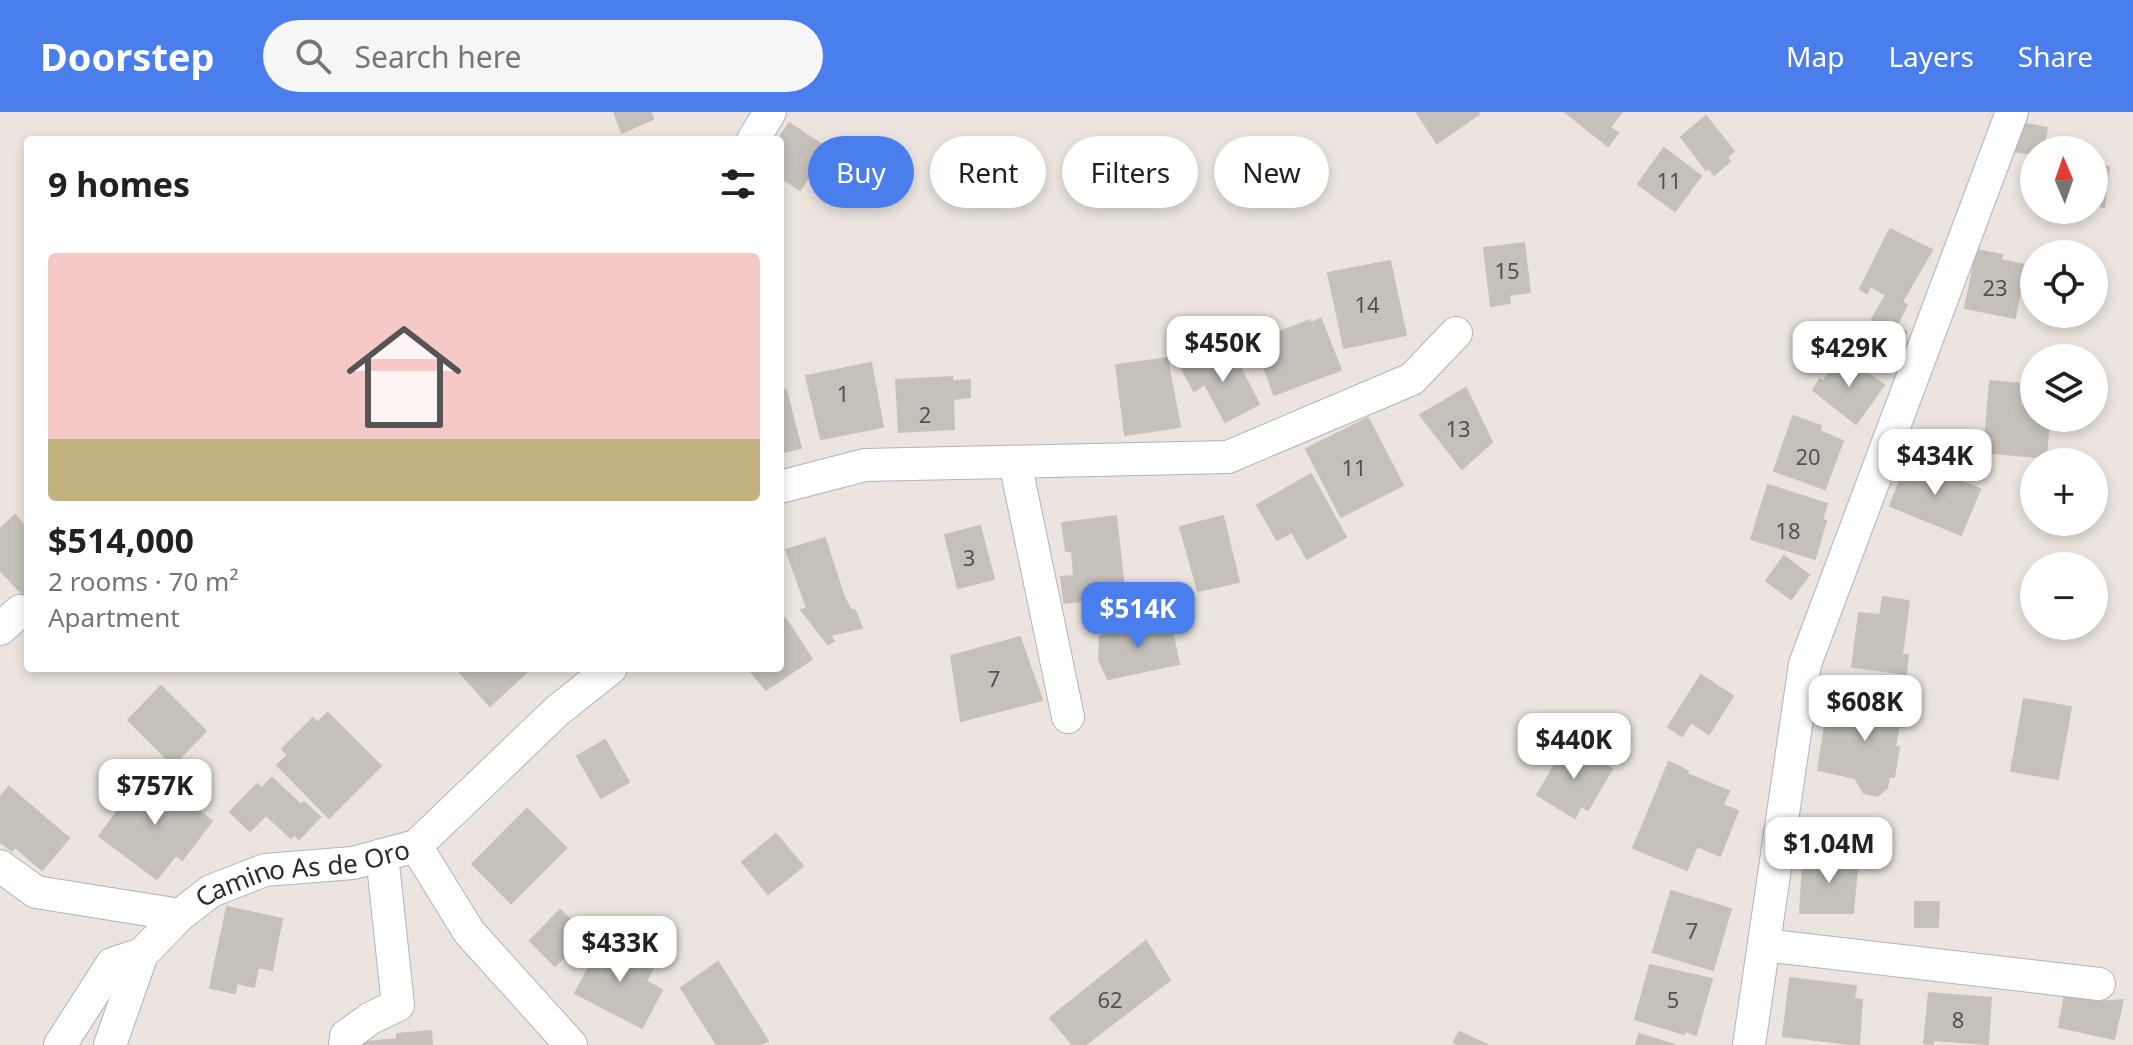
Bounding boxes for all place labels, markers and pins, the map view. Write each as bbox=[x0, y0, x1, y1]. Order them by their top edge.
pin: $450K bbox=[1167, 316, 1279, 384]
pin: $429K bbox=[1793, 321, 1905, 389]
pin: $434K bbox=[1879, 429, 1991, 497]
pin: $514K bbox=[1082, 582, 1194, 650]
pin: $608K bbox=[1809, 675, 1921, 743]
pin: $440K bbox=[1518, 713, 1630, 781]
pin: $757K bbox=[99, 759, 211, 827]
pin: $1.04M bbox=[1764, 817, 1894, 885]
pin: $433K bbox=[564, 916, 676, 984]

